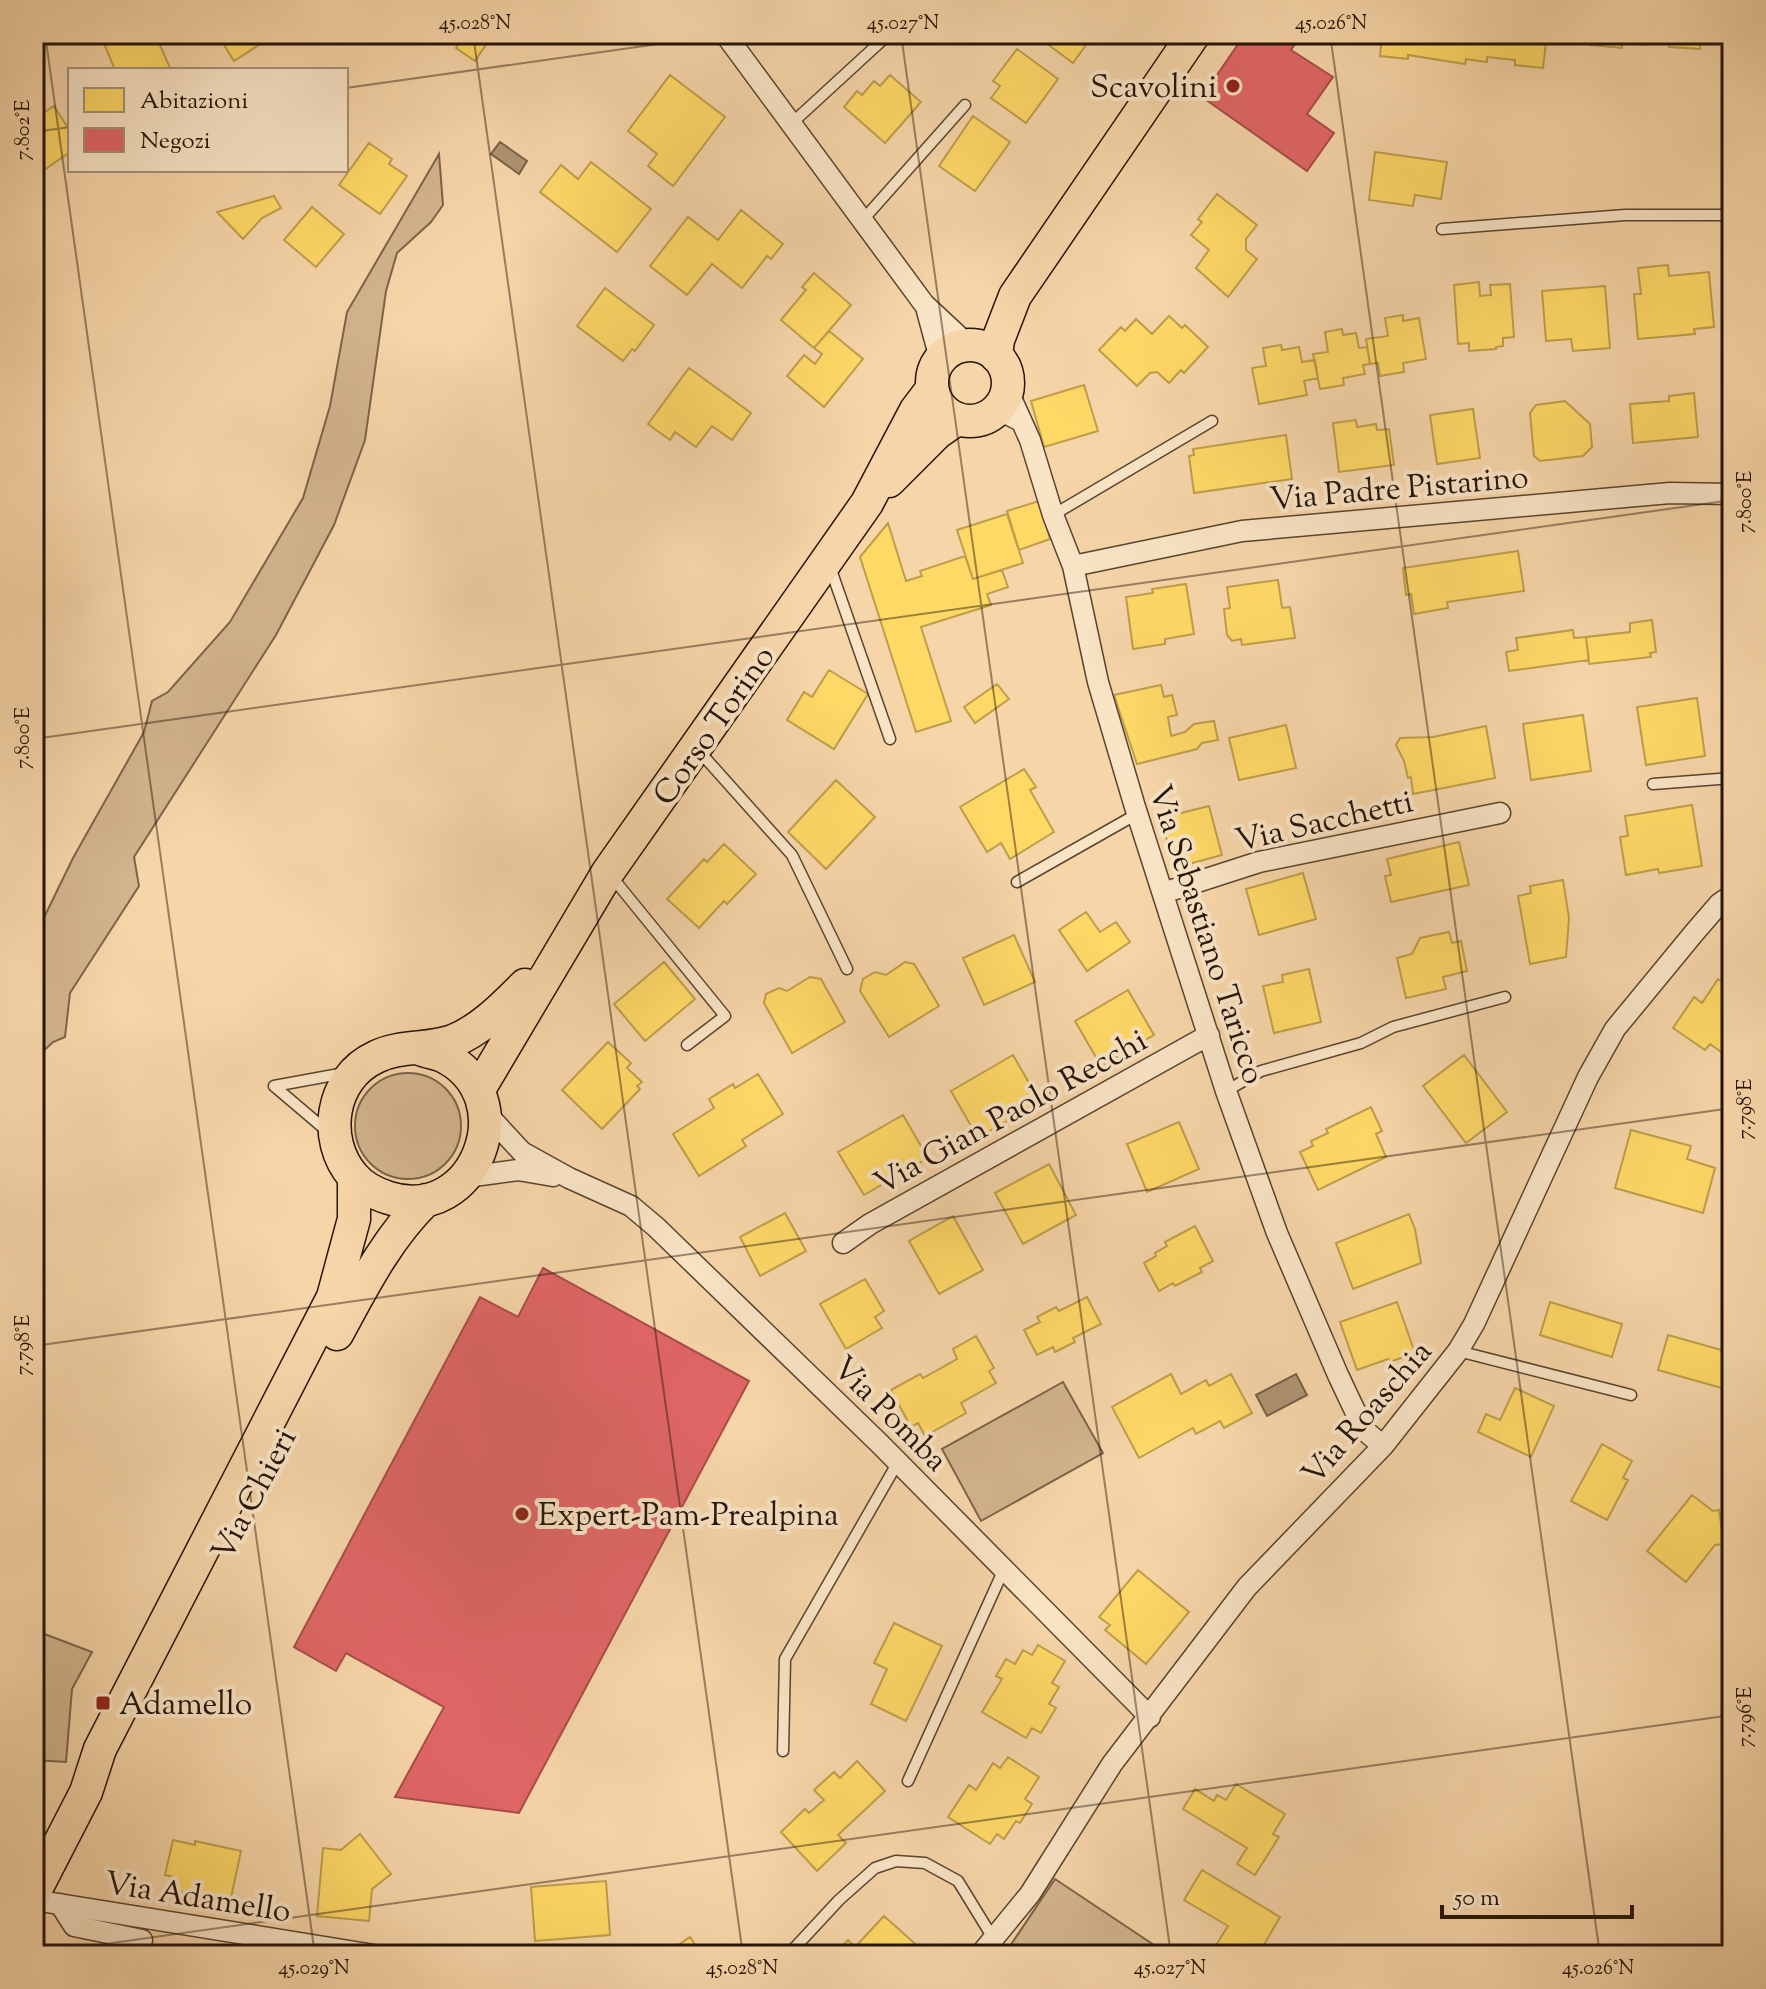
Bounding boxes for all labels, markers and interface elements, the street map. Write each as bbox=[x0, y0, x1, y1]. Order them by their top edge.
text: 45.028°N bbox=[439, 10, 511, 39]
text: 45.027°N bbox=[867, 10, 939, 39]
text: 45.026°N bbox=[1295, 10, 1367, 39]
place label: Scavolini bbox=[1090, 66, 1217, 112]
legend bbox=[68, 68, 348, 172]
marker: Scavolini bbox=[1224, 77, 1242, 95]
text: Abitazioni bbox=[140, 85, 248, 119]
text: 7.802°E bbox=[10, 100, 39, 160]
text: Negozi bbox=[140, 125, 211, 159]
street label: Via Padre Pistarino bbox=[1268, 456, 1531, 524]
text: 7.800°E bbox=[1732, 471, 1761, 533]
street label: Corso Torino bbox=[643, 637, 788, 816]
text: 7.800°E bbox=[10, 707, 39, 769]
street label: Via Sebastiano Taricco bbox=[1135, 779, 1275, 1090]
street label: Via Sacchetti bbox=[1231, 780, 1418, 866]
street label: Via Gian Paolo Recchi bbox=[866, 1019, 1156, 1208]
text: 7.798°E bbox=[1732, 1079, 1761, 1139]
text: 7.798°E bbox=[10, 1315, 39, 1375]
street label: Via Roaschia bbox=[1292, 1331, 1444, 1496]
street label: Via Pomba bbox=[821, 1347, 957, 1484]
street label: Via Chieri bbox=[202, 1421, 310, 1570]
place label: Expert-Pam-Prealpina bbox=[538, 1494, 839, 1540]
marker: Expert-Pam-Prealpina bbox=[513, 1505, 531, 1523]
place label: Adamello bbox=[119, 1683, 252, 1729]
text: 7.796°E bbox=[1732, 1687, 1761, 1747]
marker: Adamello bbox=[94, 1694, 112, 1712]
street label: Via Adamello bbox=[101, 1862, 294, 1936]
scale bar bbox=[1442, 1869, 1632, 1919]
text: 50 m bbox=[1452, 1882, 1500, 1916]
text: 45.029°N bbox=[278, 1955, 350, 1984]
text: 45.028°N bbox=[706, 1955, 778, 1984]
text: 45.027°N bbox=[1134, 1955, 1206, 1984]
text: 45.026°N bbox=[1562, 1955, 1634, 1984]

